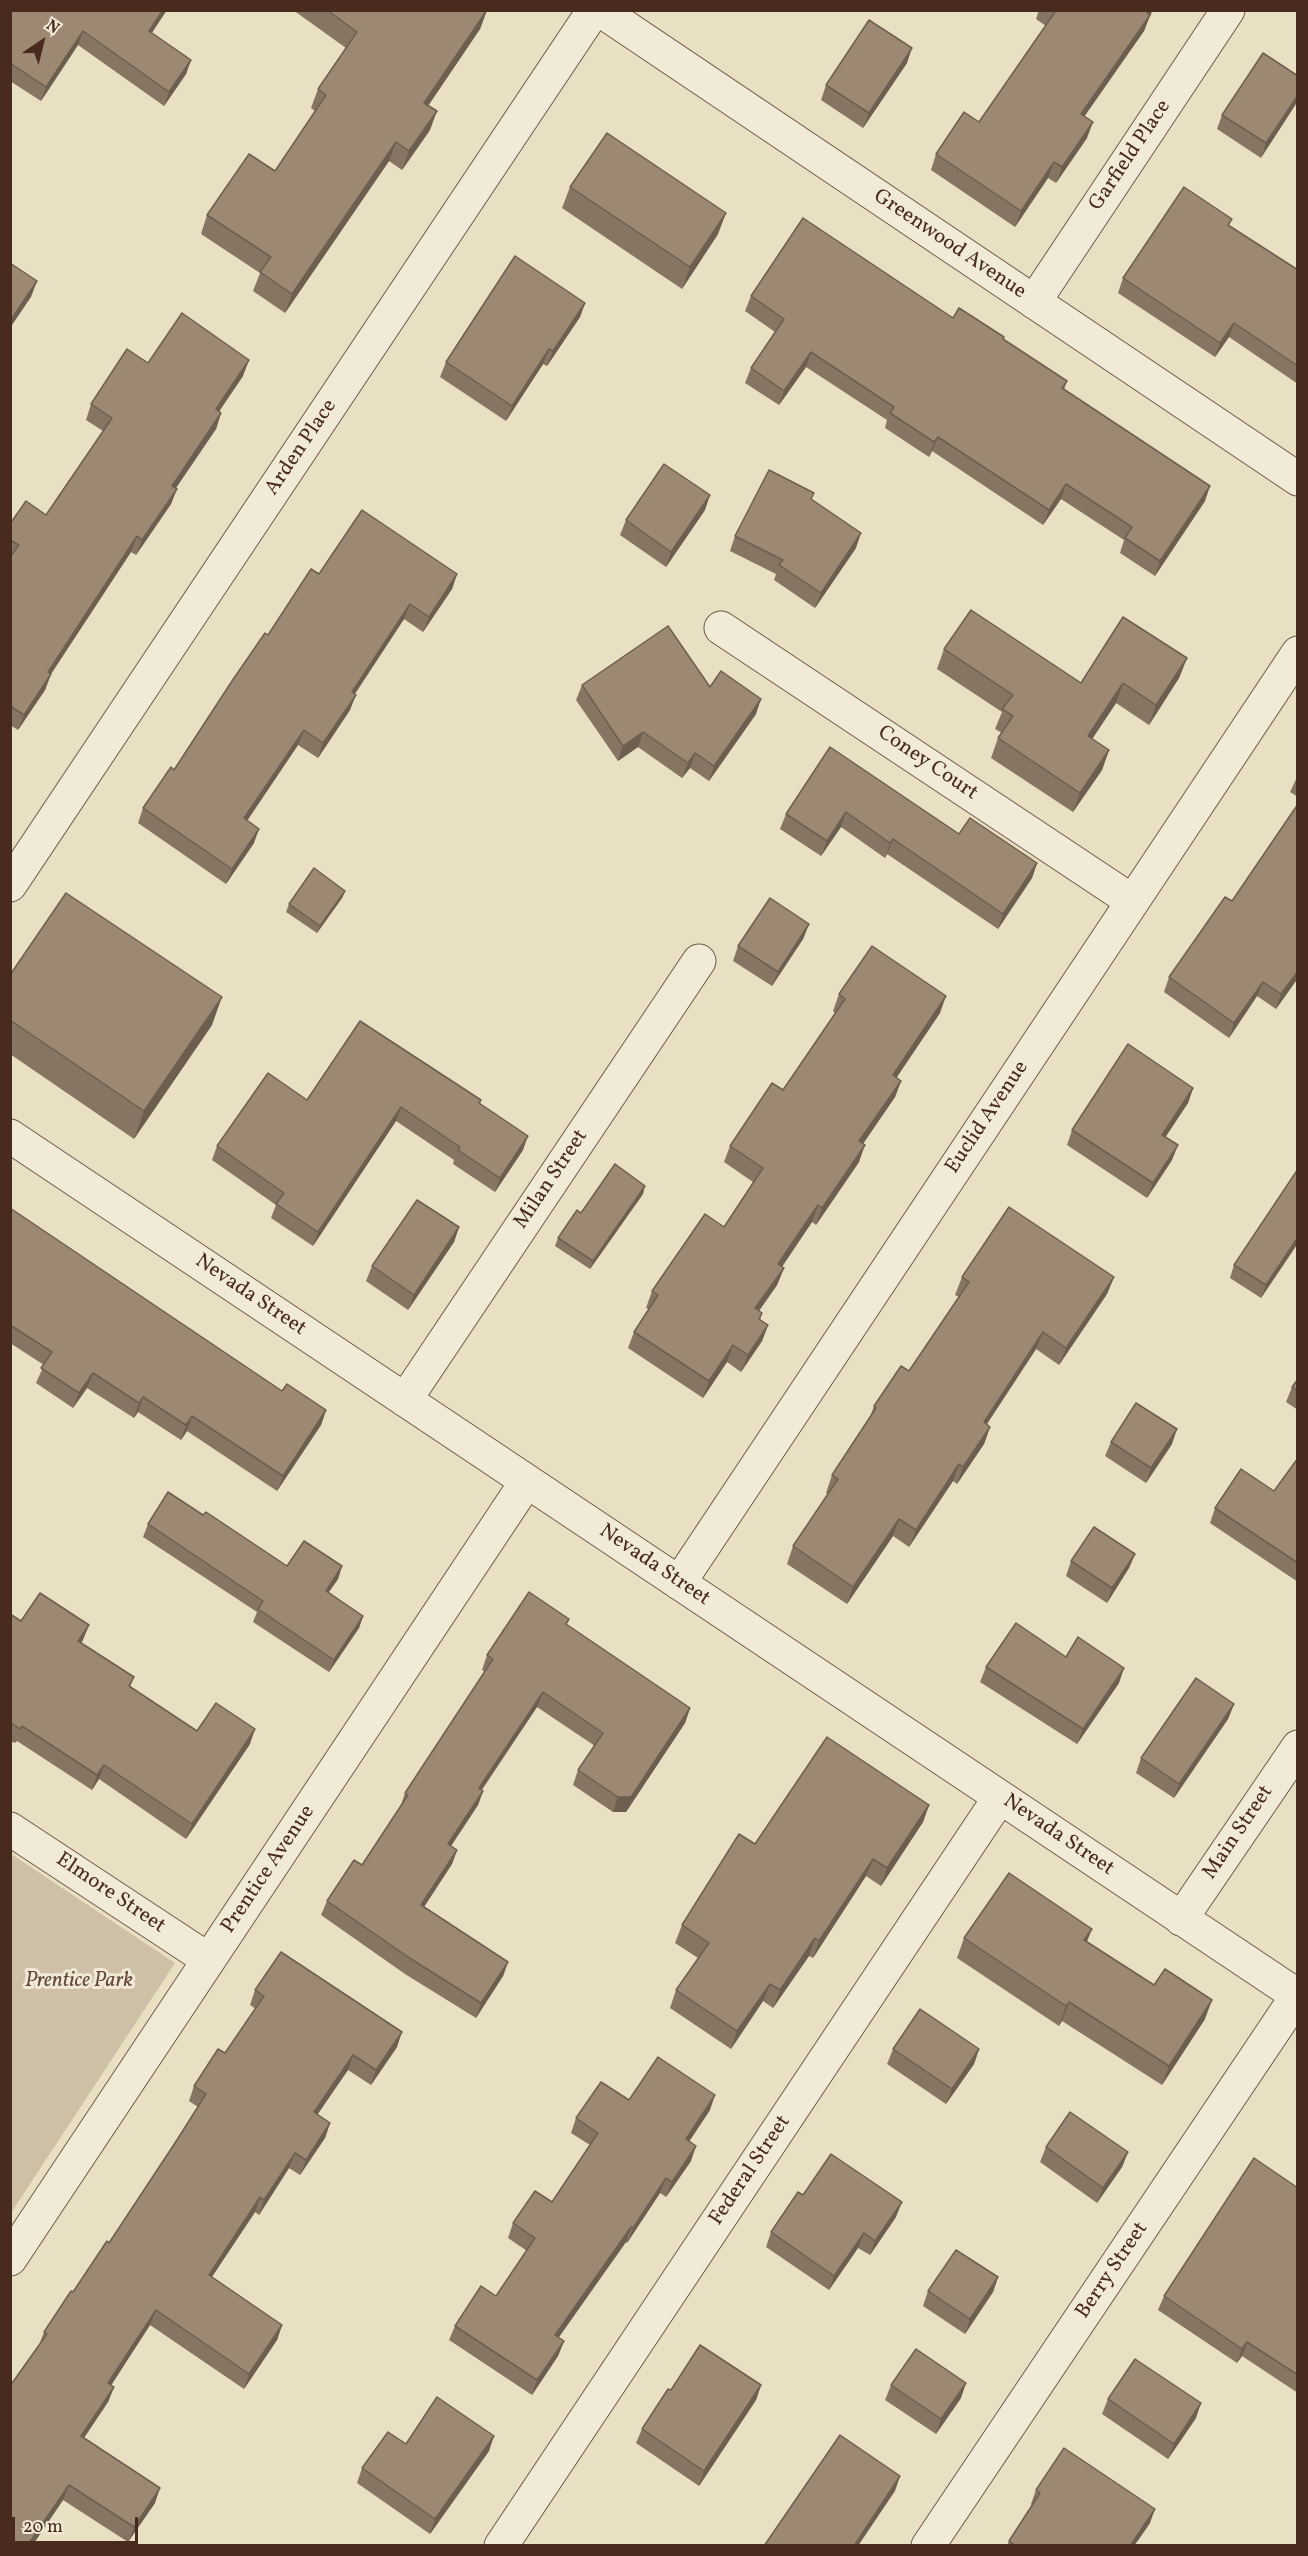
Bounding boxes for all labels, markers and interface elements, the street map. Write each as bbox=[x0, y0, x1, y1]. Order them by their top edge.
north arrow bbox=[12, 12, 72, 72]
text: N bbox=[41, 15, 63, 40]
street label: Garfield Place bbox=[1085, 96, 1177, 216]
street label: Greenwood Avenue bbox=[868, 185, 1030, 305]
street label: Arden Place bbox=[261, 395, 343, 501]
street label: Coney Court bbox=[872, 721, 982, 807]
street label: Euclid Avenue bbox=[941, 1057, 1035, 1179]
street label: Milan Street bbox=[510, 1126, 594, 1234]
street label: Nevada Street bbox=[190, 1250, 310, 1342]
street label: Nevada Street bbox=[594, 1520, 714, 1612]
street label: Main Street bbox=[1198, 1781, 1280, 1885]
street label: Nevada Street bbox=[998, 1790, 1118, 1882]
street label: Prentice Avenue bbox=[217, 1801, 321, 1939]
street label: Elmore Street bbox=[50, 1848, 170, 1940]
park label: Prentice Park bbox=[25, 1969, 133, 1995]
street label: Federal Street bbox=[705, 2111, 797, 2231]
street label: Berry Street bbox=[1071, 2218, 1155, 2324]
scale bar bbox=[15, 2505, 141, 2543]
text: 20 m bbox=[23, 2515, 63, 2540]

